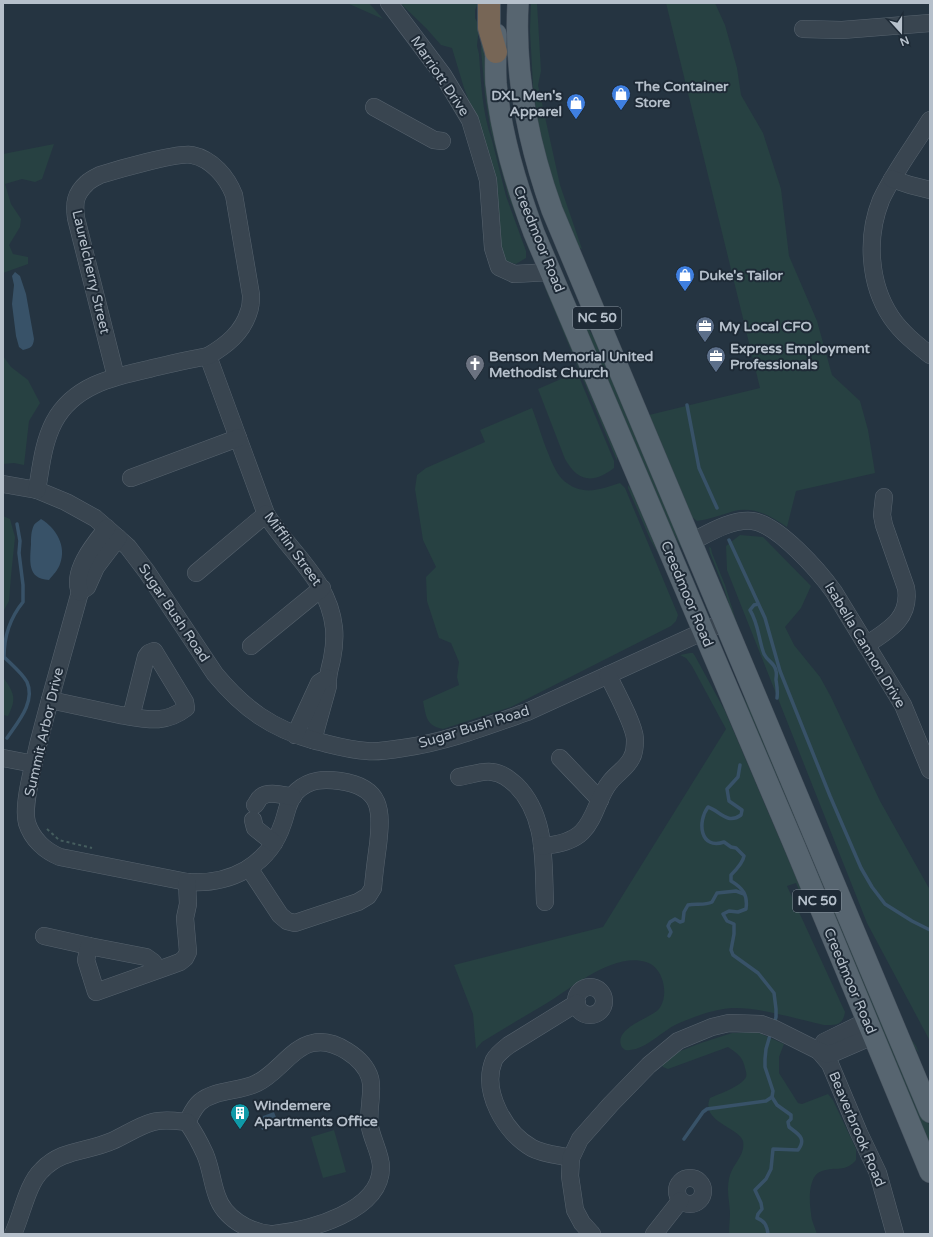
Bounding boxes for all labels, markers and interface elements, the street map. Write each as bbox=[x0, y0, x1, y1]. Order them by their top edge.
north arrow bbox=[881, 12, 921, 52]
street label: Marriott Drive bbox=[407, 33, 473, 119]
text: N bbox=[898, 33, 911, 49]
place label: The Container Store bbox=[634, 78, 729, 111]
shop icon: The Container Store bbox=[610, 83, 632, 111]
place label: DXL Men's Apparel bbox=[491, 87, 562, 120]
shop icon: DXL Men's Apparel bbox=[565, 92, 587, 120]
street label: Creedmoor Road bbox=[510, 183, 568, 295]
street label: Laurelcherry Street bbox=[68, 208, 114, 336]
shop icon: Duke's Tailor bbox=[674, 264, 696, 292]
place label: Duke's Tailor bbox=[699, 267, 784, 284]
road number: NC 50 bbox=[573, 307, 621, 329]
office icon: My Local CFO bbox=[694, 315, 716, 343]
place label: My Local CFO bbox=[719, 318, 812, 335]
place label: Express Employment Professionals bbox=[730, 340, 871, 373]
office icon: Express Employment Professionals bbox=[705, 345, 727, 373]
place label: Benson Memorial United Methodist Church bbox=[489, 348, 653, 381]
church icon: Benson Memorial United Methodist Church bbox=[464, 353, 486, 381]
street label: Mifflin Street bbox=[261, 509, 326, 590]
street label: Creedmoor Road bbox=[657, 538, 717, 650]
street label: Sugar Bush Road bbox=[135, 561, 213, 665]
street label: Isabella Cannon Drive bbox=[821, 579, 909, 711]
street label: Summit Arbor Drive bbox=[21, 666, 67, 798]
street label: Sugar Bush Road bbox=[417, 702, 531, 752]
road number: NC 50 bbox=[793, 890, 841, 912]
street label: Creedmoor Road bbox=[820, 925, 880, 1037]
street label: Beaverbrook Road bbox=[825, 1069, 889, 1189]
place label: Windemere Apartments Office bbox=[254, 1097, 378, 1130]
building icon: Windemere Apartments Office bbox=[229, 1102, 251, 1130]

